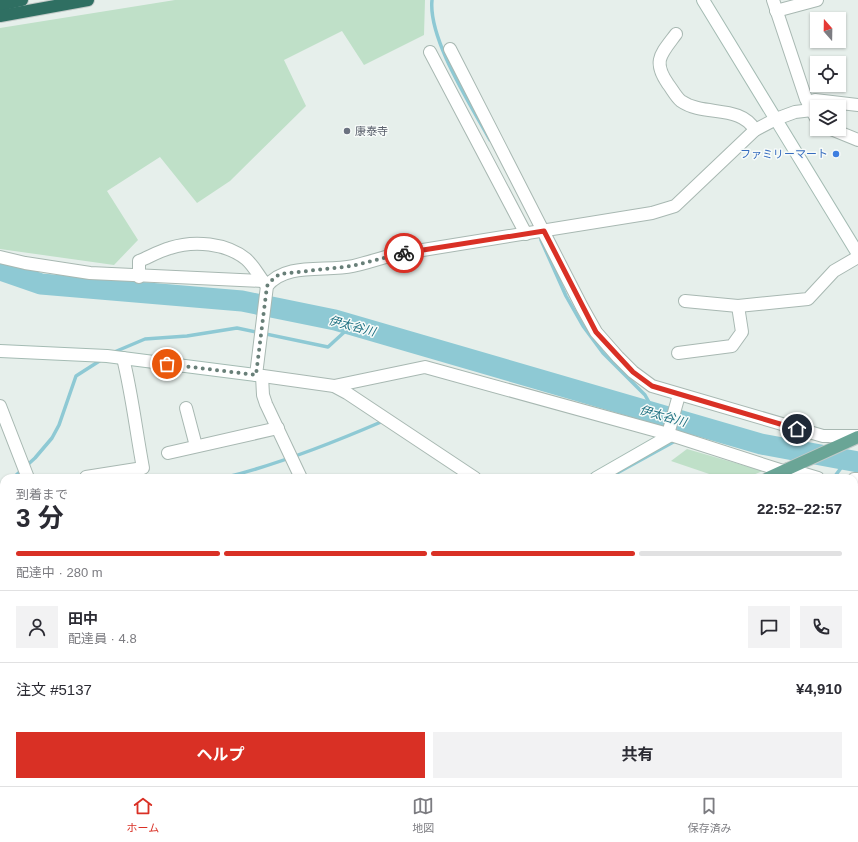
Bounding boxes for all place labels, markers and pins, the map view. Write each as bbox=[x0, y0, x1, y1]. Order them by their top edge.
place label: 康泰寺 bbox=[355, 125, 388, 137]
marker: 康泰寺 bbox=[342, 126, 352, 136]
place label: ファミリーマート bbox=[740, 148, 828, 160]
marker: ファミリーマート bbox=[831, 149, 841, 159]
pin bbox=[150, 347, 184, 381]
pin bbox=[780, 412, 814, 446]

